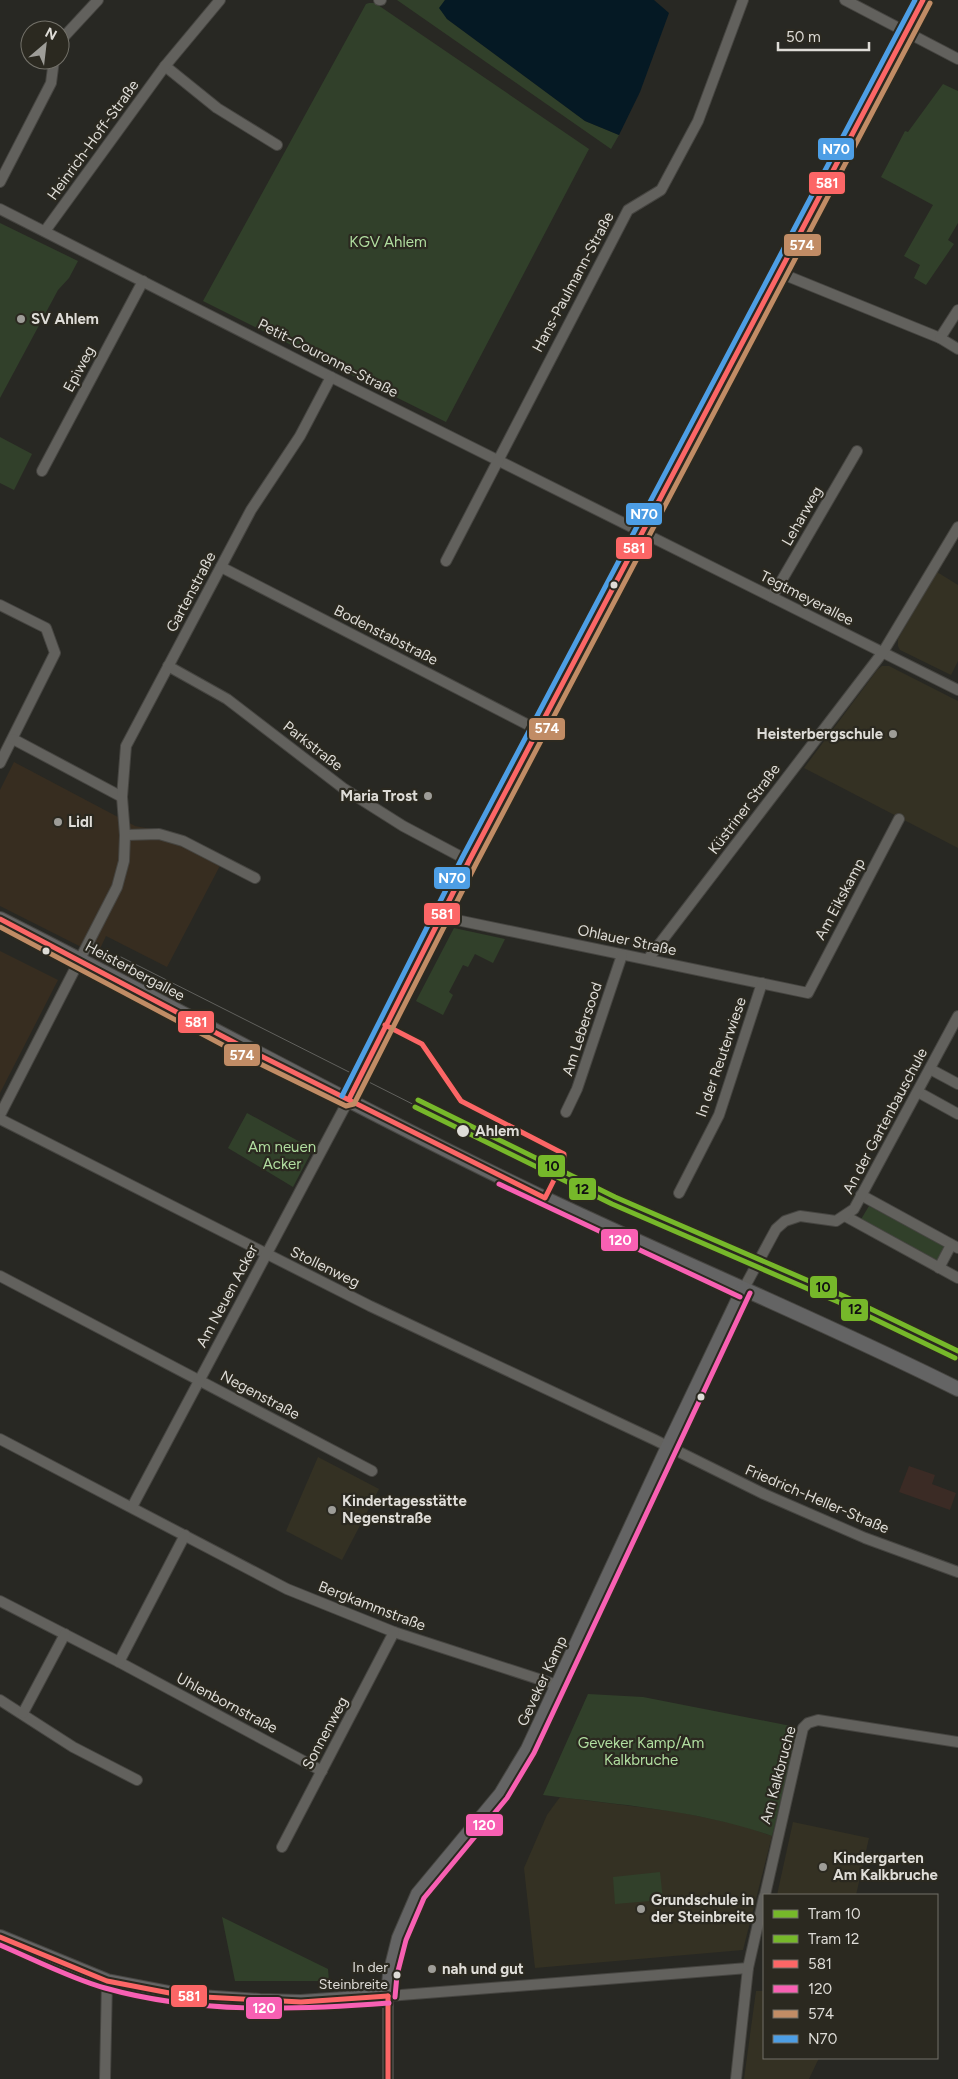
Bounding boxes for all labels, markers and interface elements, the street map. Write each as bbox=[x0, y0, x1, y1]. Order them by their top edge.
north arrow bbox=[20, 20, 70, 70]
scale bar bbox=[778, 20, 869, 52]
text: N bbox=[42, 24, 60, 44]
text: 50 m bbox=[786, 28, 821, 46]
street label: Heinrich-Hoff-Straße bbox=[43, 76, 143, 204]
line badge: N70 bbox=[817, 137, 855, 161]
text: N70 bbox=[822, 141, 850, 158]
line badge: 581 bbox=[808, 171, 846, 195]
text: 581 bbox=[816, 175, 838, 192]
street label: Hans-Paulmann-Straße bbox=[528, 209, 618, 355]
park label: KGV Ahlem bbox=[349, 233, 427, 251]
line badge: 574 bbox=[783, 233, 822, 257]
text: 574 bbox=[790, 237, 815, 254]
place label: SV Ahlem bbox=[31, 310, 99, 328]
marker: SV Ahlem bbox=[15, 313, 27, 325]
street label: Petit-Couronne-Straße bbox=[255, 315, 401, 401]
street label: Epiweg bbox=[59, 343, 99, 395]
street label: Leharweg bbox=[778, 483, 826, 549]
line badge: N70 bbox=[625, 502, 663, 526]
text: N70 bbox=[630, 506, 658, 523]
line badge: 581 bbox=[615, 536, 653, 560]
text: 581 bbox=[623, 540, 645, 557]
street label: Gartenstraße bbox=[162, 549, 220, 635]
street label: Tegtmeyerallee bbox=[757, 567, 857, 629]
unlabelled marker bbox=[609, 580, 619, 590]
street label: Bodenstabstraße bbox=[331, 601, 441, 669]
street label: Parkstraße bbox=[280, 717, 346, 775]
line badge: 574 bbox=[528, 717, 566, 741]
text: 574 bbox=[535, 720, 560, 737]
place label: Heisterbergschule bbox=[756, 725, 884, 743]
marker: Heisterbergschule bbox=[887, 728, 899, 740]
street label: Küstriner Straße bbox=[704, 760, 784, 858]
place label: Maria Trost bbox=[340, 787, 418, 805]
marker: Maria Trost bbox=[422, 790, 434, 802]
place label: Lidl bbox=[68, 813, 93, 831]
marker: Lidl bbox=[52, 816, 64, 828]
street label: Am Eikskamp bbox=[811, 855, 869, 943]
line badge: N70 bbox=[433, 866, 471, 890]
text: N70 bbox=[438, 870, 466, 887]
line badge: 581 bbox=[423, 902, 461, 926]
text: 581 bbox=[431, 906, 453, 923]
street label: Ohlauer Straße bbox=[576, 921, 678, 959]
street label: Heisterbergallee bbox=[82, 937, 188, 1005]
unlabelled marker bbox=[41, 946, 51, 956]
street label: Am Lebersood bbox=[558, 980, 606, 1078]
street label: In der Reuterwiese bbox=[692, 995, 750, 1119]
line badge: 581 bbox=[177, 1010, 215, 1034]
text: 581 bbox=[185, 1014, 207, 1031]
line badge: 574 bbox=[223, 1043, 261, 1067]
street label: An der Gartenbauschule bbox=[839, 1045, 931, 1197]
text: 574 bbox=[230, 1047, 255, 1064]
place label: Ahlem bbox=[475, 1122, 519, 1140]
marker: Ahlem bbox=[455, 1123, 471, 1139]
park label: Am neuen Acker bbox=[248, 1138, 316, 1173]
line badge: 10 bbox=[537, 1154, 566, 1178]
text: 10 bbox=[545, 1158, 559, 1175]
line badge: 12 bbox=[568, 1177, 597, 1201]
text: 12 bbox=[575, 1181, 589, 1198]
line badge: 120 bbox=[600, 1228, 639, 1252]
text: 120 bbox=[608, 1232, 632, 1249]
street label: Am Neuen Acker bbox=[192, 1242, 262, 1350]
street label: Stollenweg bbox=[287, 1242, 363, 1292]
line badge: 10 bbox=[809, 1275, 838, 1299]
text: 10 bbox=[816, 1279, 830, 1296]
line badge: 12 bbox=[840, 1298, 869, 1322]
text: 12 bbox=[848, 1301, 862, 1318]
street label: Negenstraße bbox=[217, 1367, 303, 1423]
unlabelled marker bbox=[696, 1392, 706, 1402]
street label: Friedrich-Heller-Straße bbox=[742, 1461, 892, 1537]
place label: Kindertagesstätte Negenstraße bbox=[342, 1492, 467, 1527]
marker: Kindertagesstätte Negenstraße bbox=[326, 1504, 338, 1516]
street label: Bergkammstraße bbox=[316, 1577, 428, 1635]
street label: Geveker Kamp bbox=[513, 1633, 571, 1729]
street label: Uhlenbornstraße bbox=[173, 1669, 281, 1737]
street label: Sonnenweg bbox=[298, 1694, 352, 1772]
street label: Am Kalkbruche bbox=[756, 1724, 800, 1826]
park label: Geveker Kamp/Am Kalkbruche bbox=[578, 1734, 704, 1769]
line badge: 120 bbox=[465, 1813, 504, 1837]
text: 120 bbox=[472, 1817, 496, 1834]
place label: Kindergarten Am Kalkbruche bbox=[833, 1849, 939, 1884]
marker: Kindergarten Am Kalkbruche bbox=[817, 1861, 829, 1873]
place label: Grundschule in der Steinbreite bbox=[651, 1891, 755, 1926]
legend bbox=[763, 1894, 938, 2059]
marker: Grundschule in der Steinbreite bbox=[635, 1903, 647, 1915]
text: Tram 10 bbox=[808, 1905, 861, 1923]
text: Tram 12 bbox=[808, 1930, 859, 1948]
text: 581 bbox=[808, 1955, 832, 1973]
place label: In der Steinbreite bbox=[319, 1959, 388, 1993]
place label: nah und gut bbox=[442, 1960, 524, 1978]
marker: nah und gut bbox=[426, 1963, 438, 1975]
marker: In der Steinbreite bbox=[392, 1970, 402, 1980]
text: 120 bbox=[808, 1980, 832, 1998]
line badge: 581 bbox=[170, 1984, 208, 2008]
text: 581 bbox=[178, 1988, 200, 2005]
line badge: 120 bbox=[245, 1996, 283, 2020]
text: 120 bbox=[252, 2000, 276, 2017]
text: 574 bbox=[808, 2005, 834, 2023]
text: N70 bbox=[808, 2030, 837, 2048]

